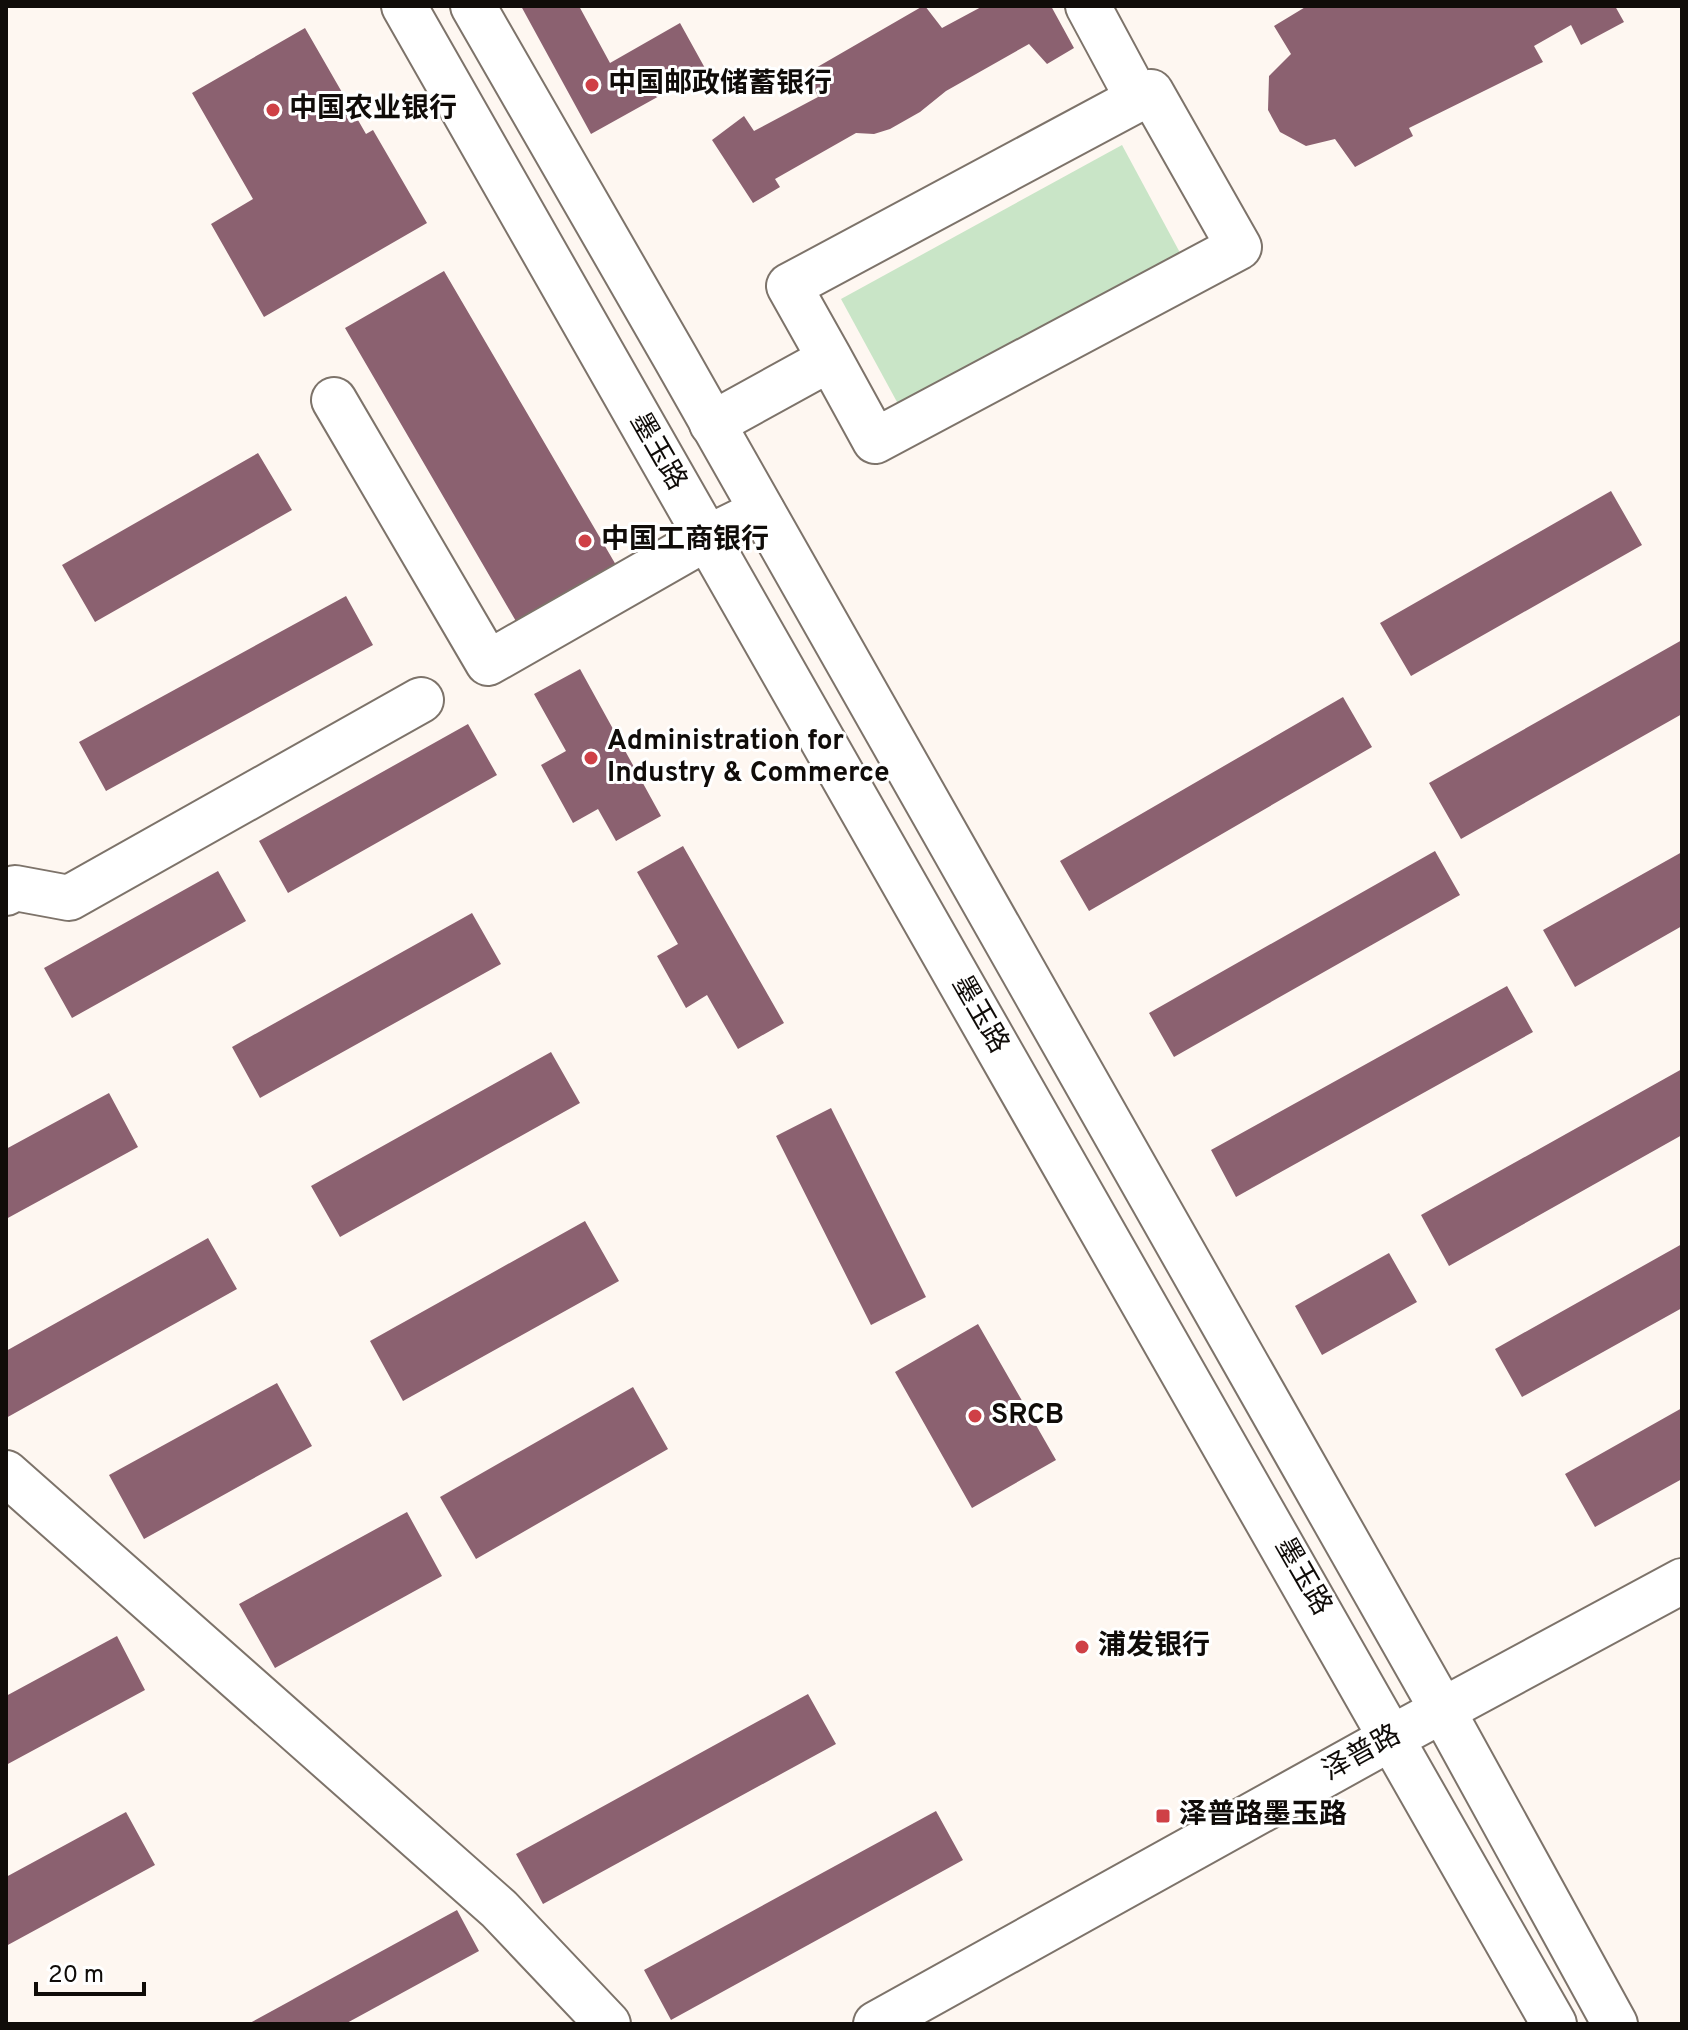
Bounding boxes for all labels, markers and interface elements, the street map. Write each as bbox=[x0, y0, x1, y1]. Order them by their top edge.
place label: 中国邮政储蓄银行 bbox=[608, 67, 832, 103]
marker: 中国邮政储蓄银行 bbox=[583, 76, 601, 94]
place label: 中国农业银行 bbox=[289, 92, 457, 128]
marker: 中国农业银行 bbox=[264, 101, 282, 119]
street label: 墨玉路 bbox=[620, 407, 694, 497]
place label: 中国工商银行 bbox=[601, 523, 769, 559]
marker: 中国工商银行 bbox=[576, 532, 594, 550]
place label: Administration for Industry & Commerce bbox=[607, 724, 890, 792]
marker: Administration for Industry & Commerce bbox=[582, 749, 600, 767]
street label: 墨玉路 bbox=[942, 970, 1016, 1060]
place label: SRCB bbox=[991, 1398, 1064, 1434]
marker: SRCB bbox=[966, 1407, 984, 1425]
street label: 墨玉路 bbox=[1265, 1532, 1339, 1622]
place label: 浦发银行 bbox=[1098, 1629, 1210, 1665]
marker: 浦发银行 bbox=[1073, 1638, 1091, 1656]
street label: 泽普路 bbox=[1317, 1718, 1407, 1790]
place label: 泽普路墨玉路 bbox=[1179, 1798, 1347, 1834]
marker: 泽普路墨玉路 bbox=[1154, 1807, 1172, 1825]
scale bar bbox=[36, 1946, 144, 1996]
text: 20 m bbox=[48, 1961, 104, 1991]

